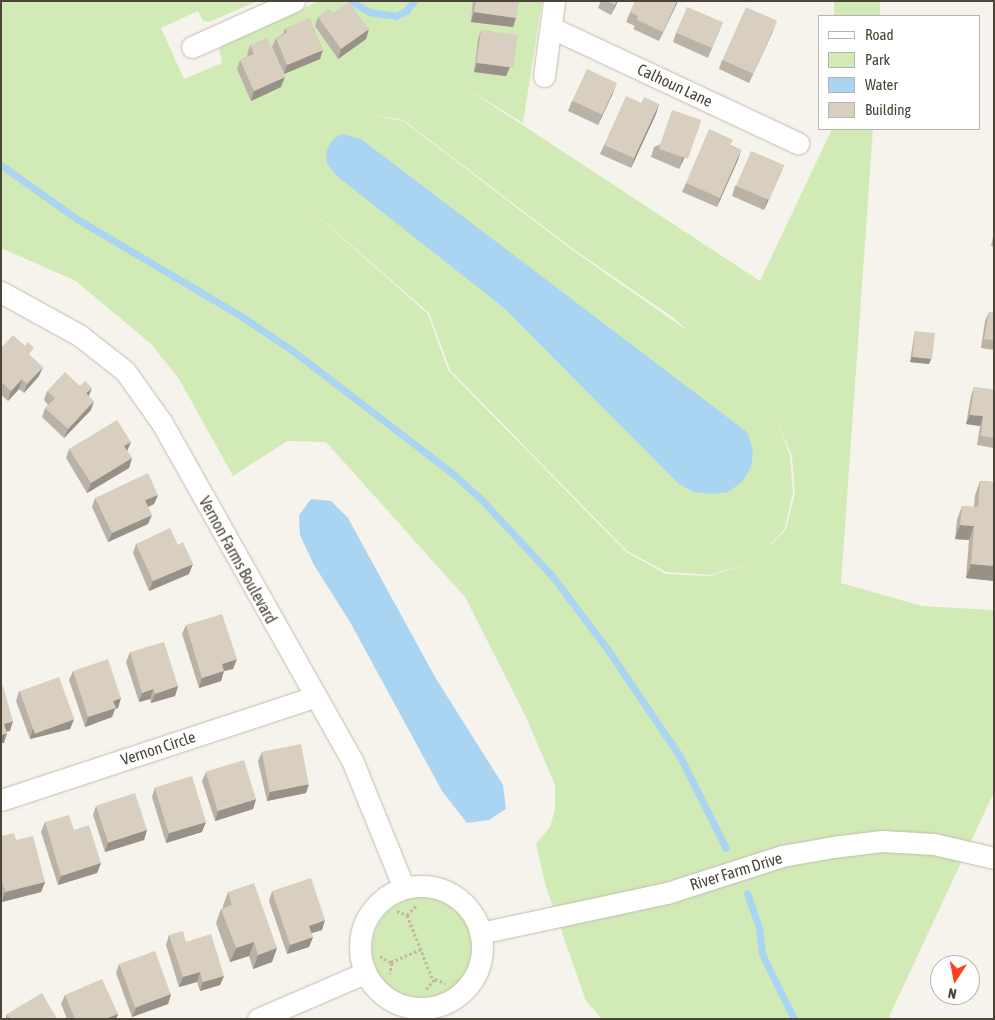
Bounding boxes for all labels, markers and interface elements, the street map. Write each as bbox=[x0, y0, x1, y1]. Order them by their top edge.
legend bbox=[818, 15, 980, 130]
text: Road bbox=[865, 26, 894, 43]
text: Park bbox=[865, 51, 890, 68]
street label: Calhoun Lane bbox=[634, 59, 716, 111]
text: Water bbox=[865, 76, 898, 93]
text: Building bbox=[865, 101, 911, 118]
street label: Vernon Farms Boulevard bbox=[195, 493, 281, 627]
street label: Vernon Circle bbox=[118, 727, 198, 769]
street label: River Farm Drive bbox=[688, 848, 784, 894]
north arrow bbox=[930, 955, 980, 1005]
text: N bbox=[947, 985, 958, 1002]

